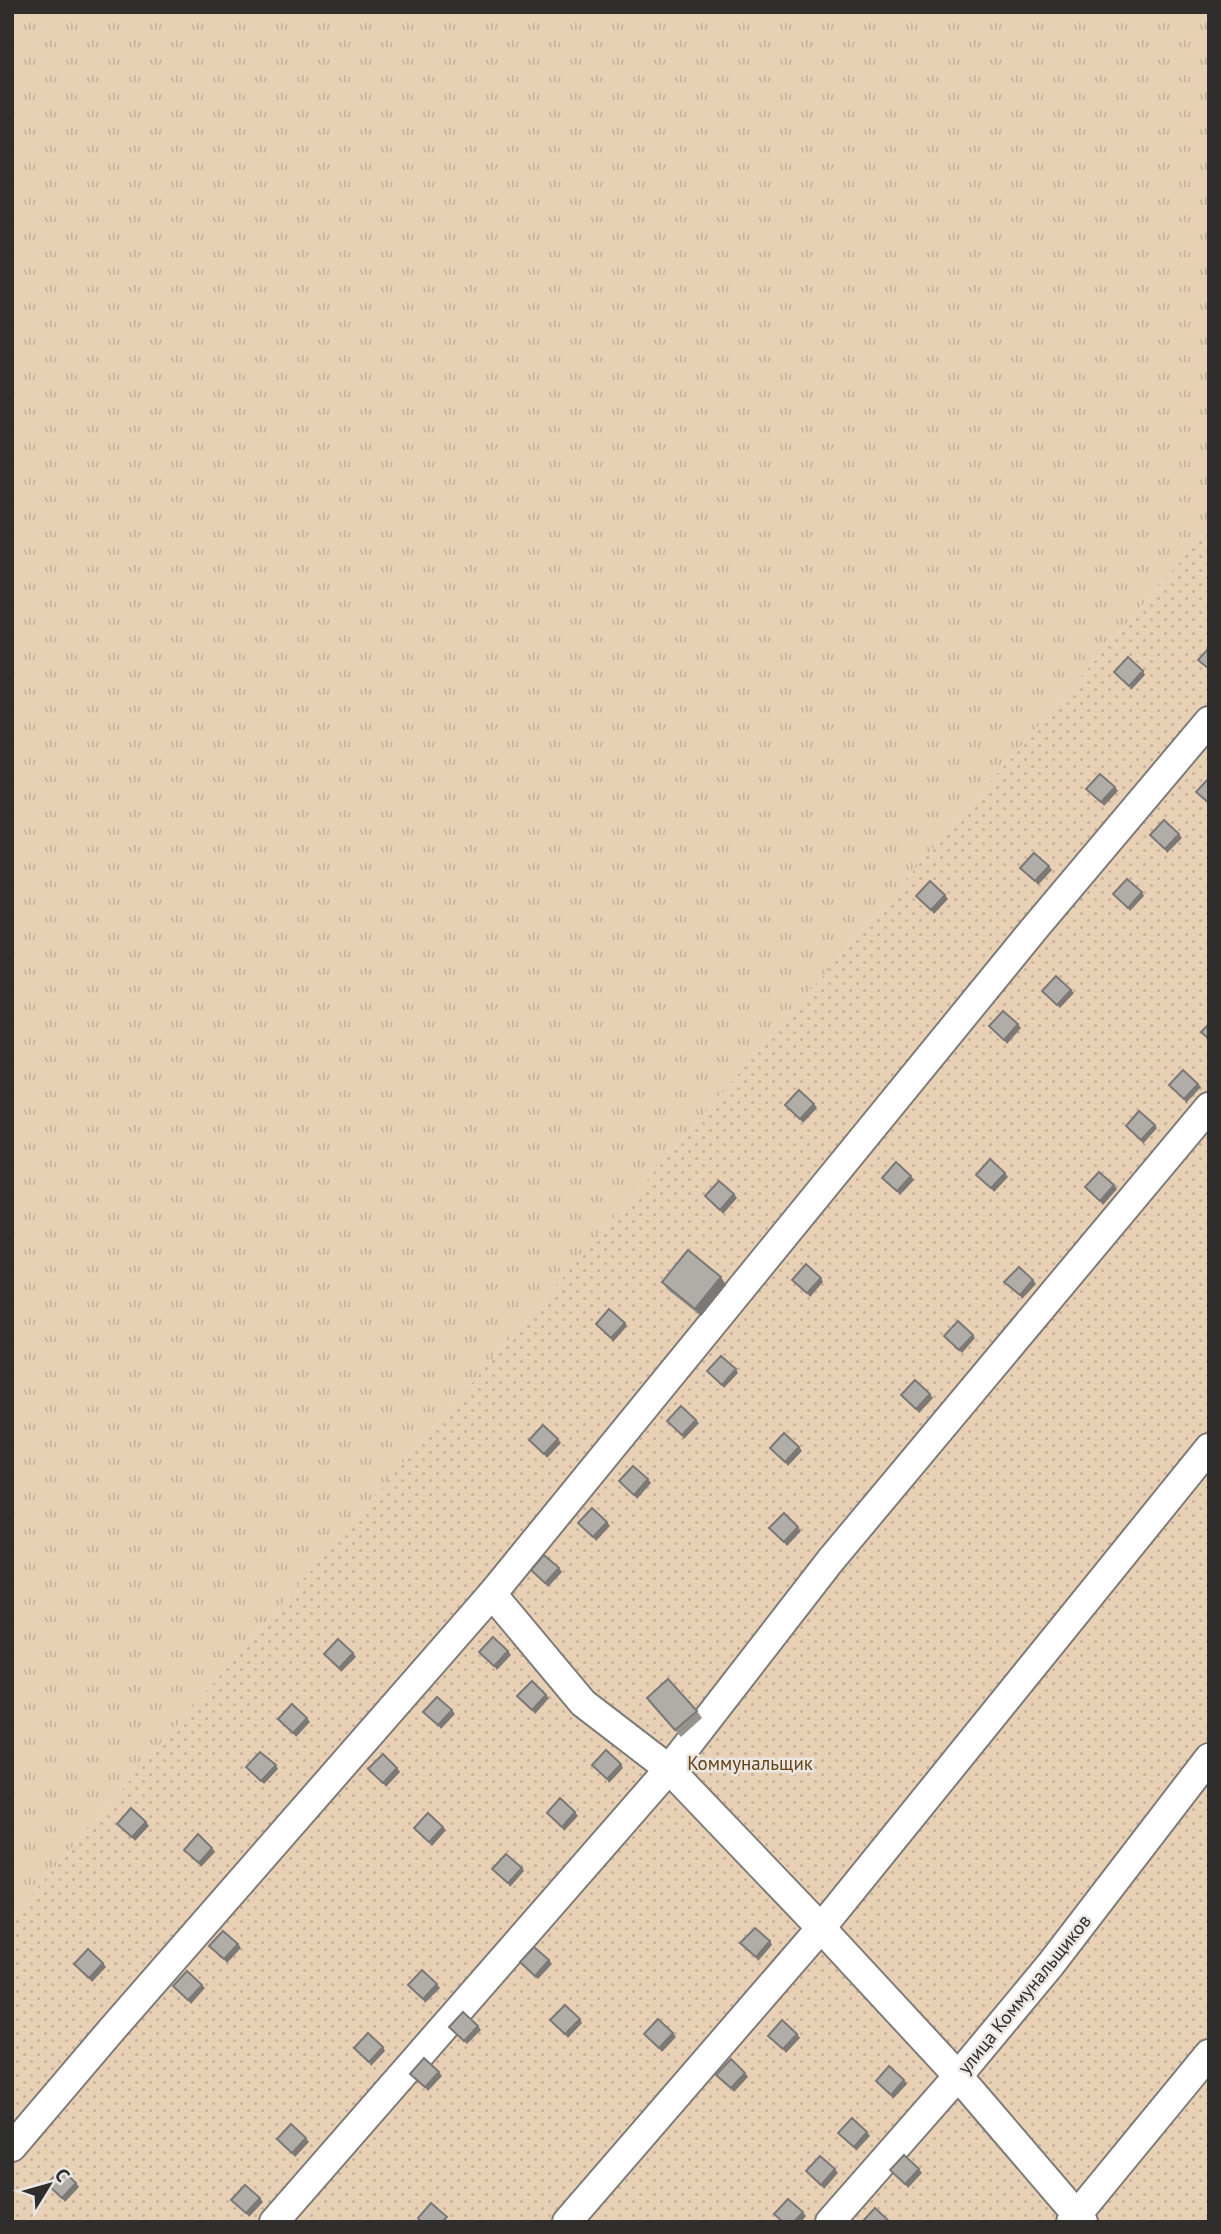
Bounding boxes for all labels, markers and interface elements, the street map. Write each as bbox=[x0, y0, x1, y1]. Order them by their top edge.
park label: Коммунальщик bbox=[687, 1751, 813, 1775]
street label: улица Коммунальщиков bbox=[952, 1909, 1096, 2079]
north arrow bbox=[14, 2150, 84, 2220]
text: С bbox=[50, 2163, 76, 2187]

